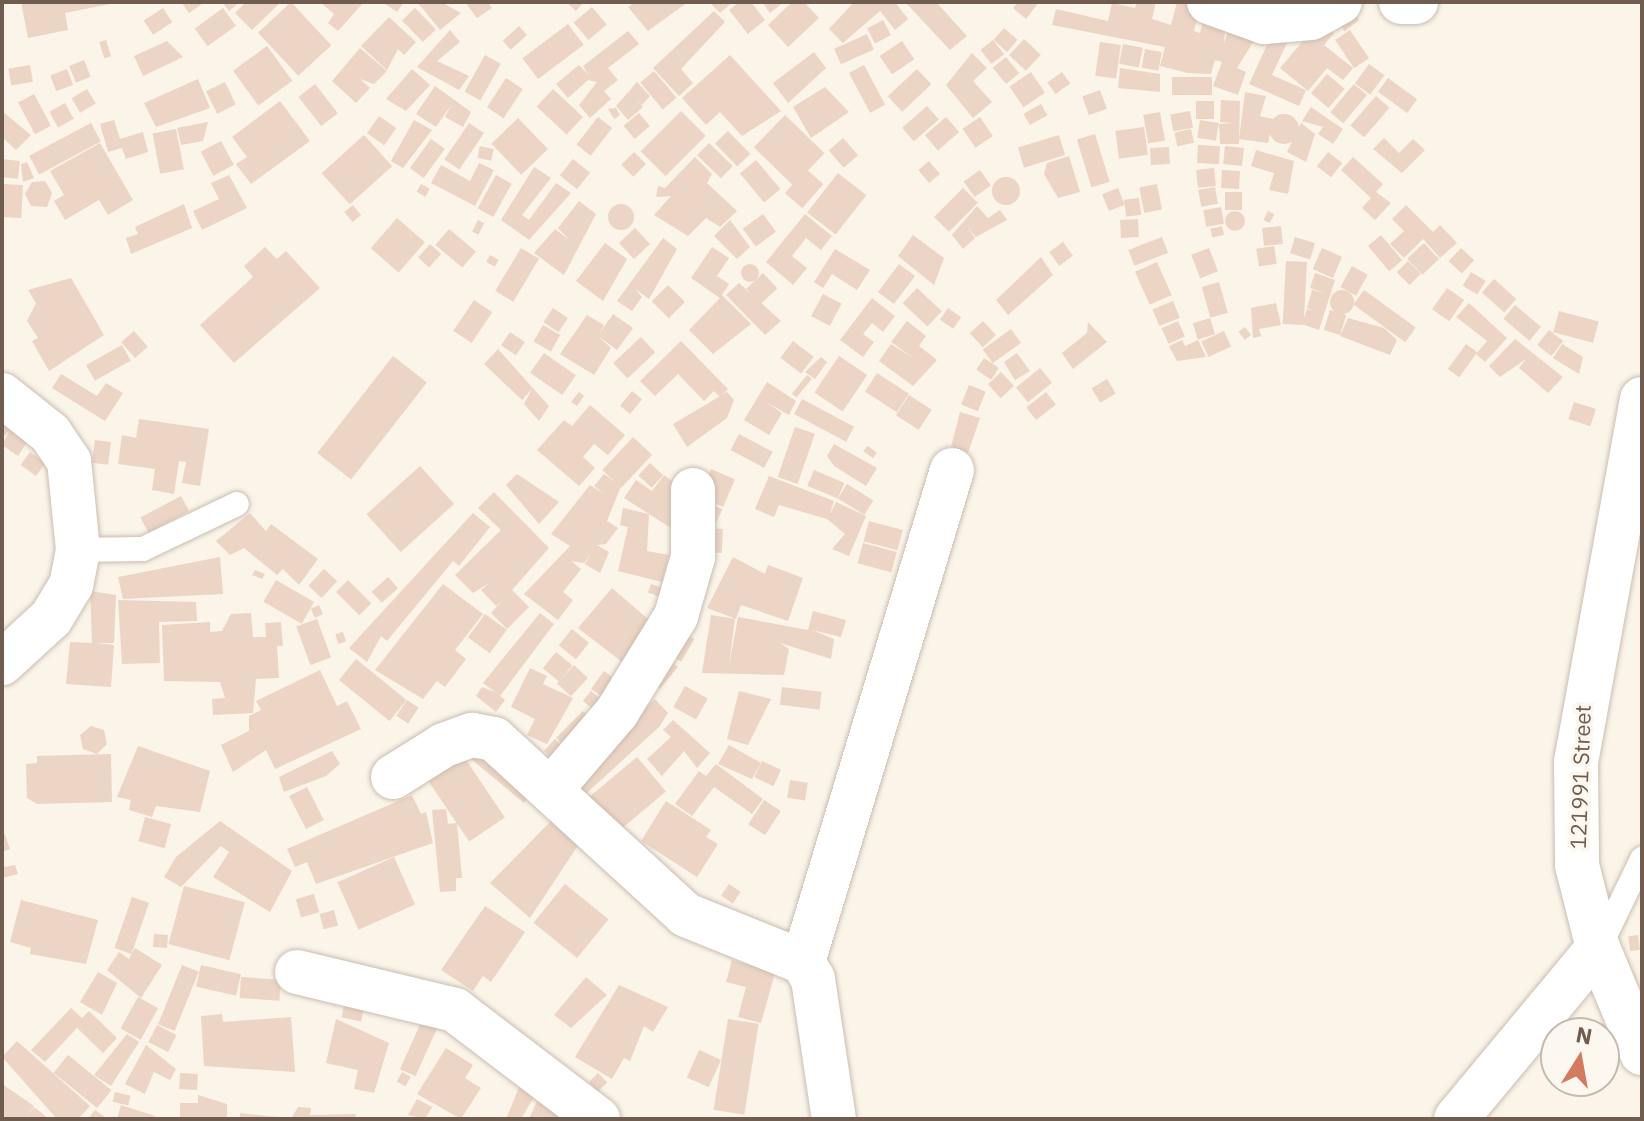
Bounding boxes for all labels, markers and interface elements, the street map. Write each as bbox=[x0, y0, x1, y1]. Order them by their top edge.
street label: 121991 Street bbox=[1564, 704, 1596, 850]
north arrow bbox=[1540, 1017, 1620, 1097]
text: N bbox=[1574, 1019, 1595, 1051]

